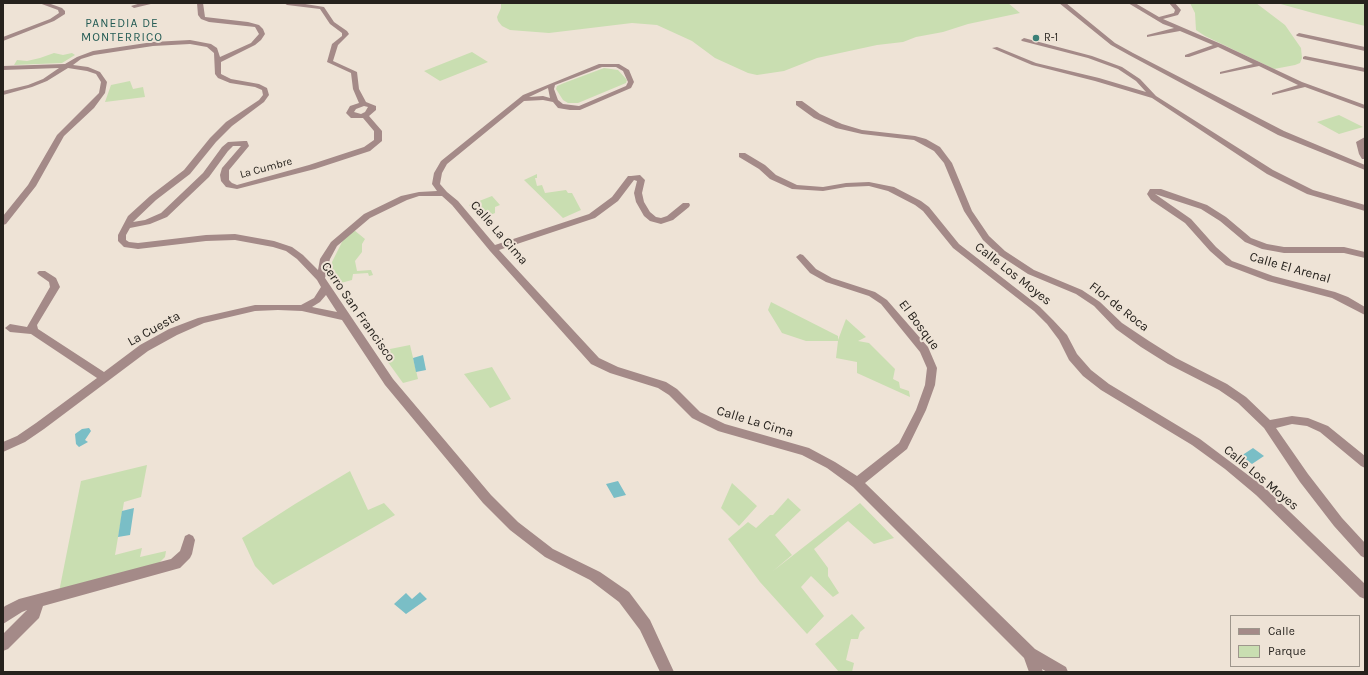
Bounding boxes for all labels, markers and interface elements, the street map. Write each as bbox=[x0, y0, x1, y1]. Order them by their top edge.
district label: PANEDIA DE MONTERRICO bbox=[81, 17, 163, 45]
place label: R-1 bbox=[1044, 31, 1058, 45]
marker: R-1 bbox=[1031, 33, 1041, 43]
street label: La Cumbre bbox=[238, 155, 294, 181]
street label: Calle La Cima bbox=[467, 198, 531, 268]
street label: Calle Los Moyes bbox=[972, 239, 1054, 309]
street label: Calle El Arenal bbox=[1248, 249, 1332, 287]
street label: Cerro San Francisco bbox=[318, 259, 398, 365]
street label: Flor de Roca bbox=[1086, 279, 1152, 335]
street label: El Bosque bbox=[895, 297, 943, 353]
street label: La Cuesta bbox=[125, 308, 183, 350]
street label: Calle La Cima bbox=[715, 403, 795, 441]
street label: Calle Los Moyes bbox=[1220, 442, 1302, 514]
legend bbox=[1230, 615, 1360, 667]
text: Calle bbox=[1268, 624, 1295, 638]
text: Parque bbox=[1268, 644, 1306, 658]

